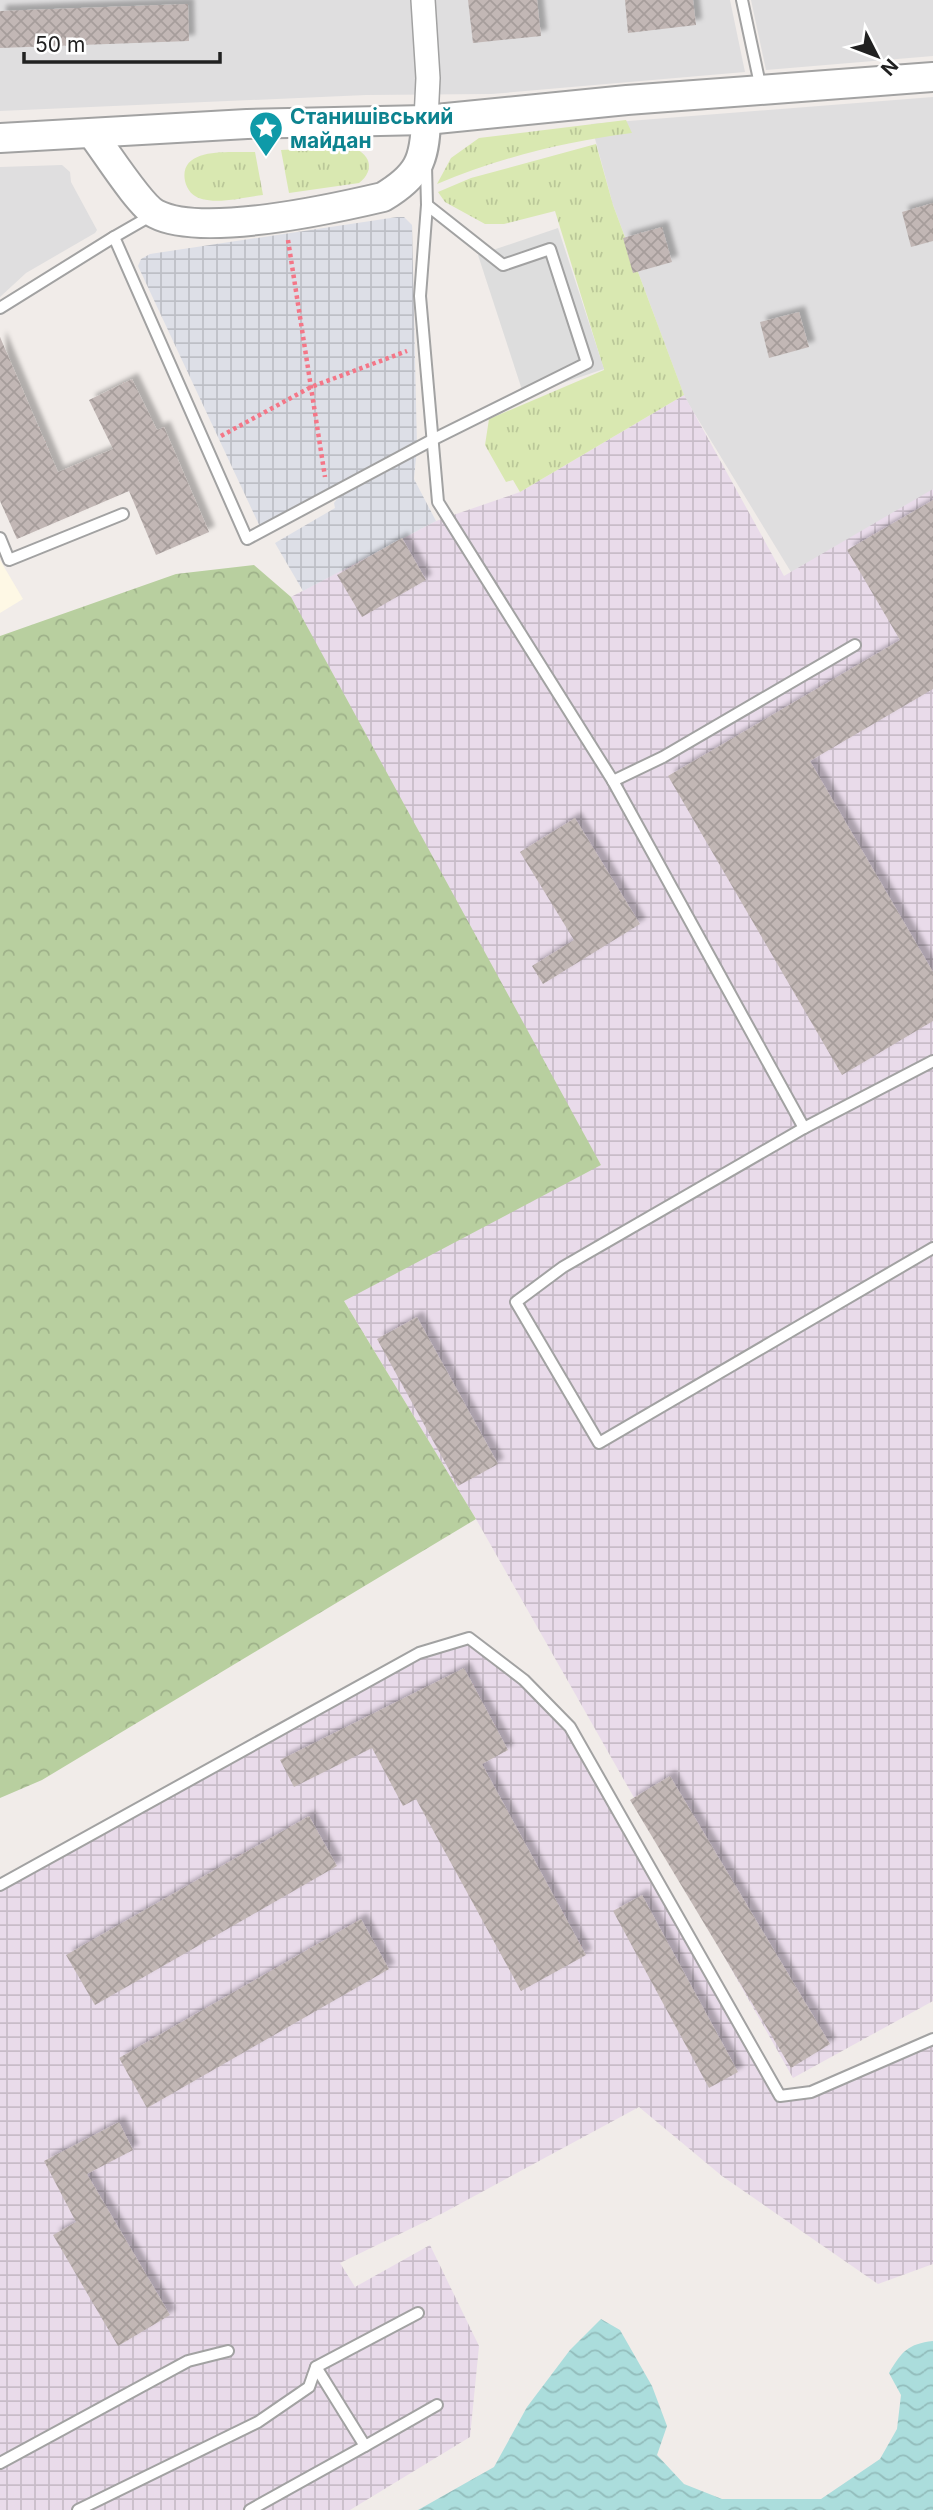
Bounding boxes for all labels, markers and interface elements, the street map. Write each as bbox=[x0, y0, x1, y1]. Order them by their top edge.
scale bar bbox=[24, 21, 220, 65]
north arrow bbox=[842, 21, 912, 91]
text: 50 m bbox=[35, 32, 85, 57]
text: N bbox=[876, 54, 903, 80]
place label: Станишівський майдан bbox=[290, 104, 453, 153]
place icon: Станишівський майдан bbox=[247, 109, 285, 158]

